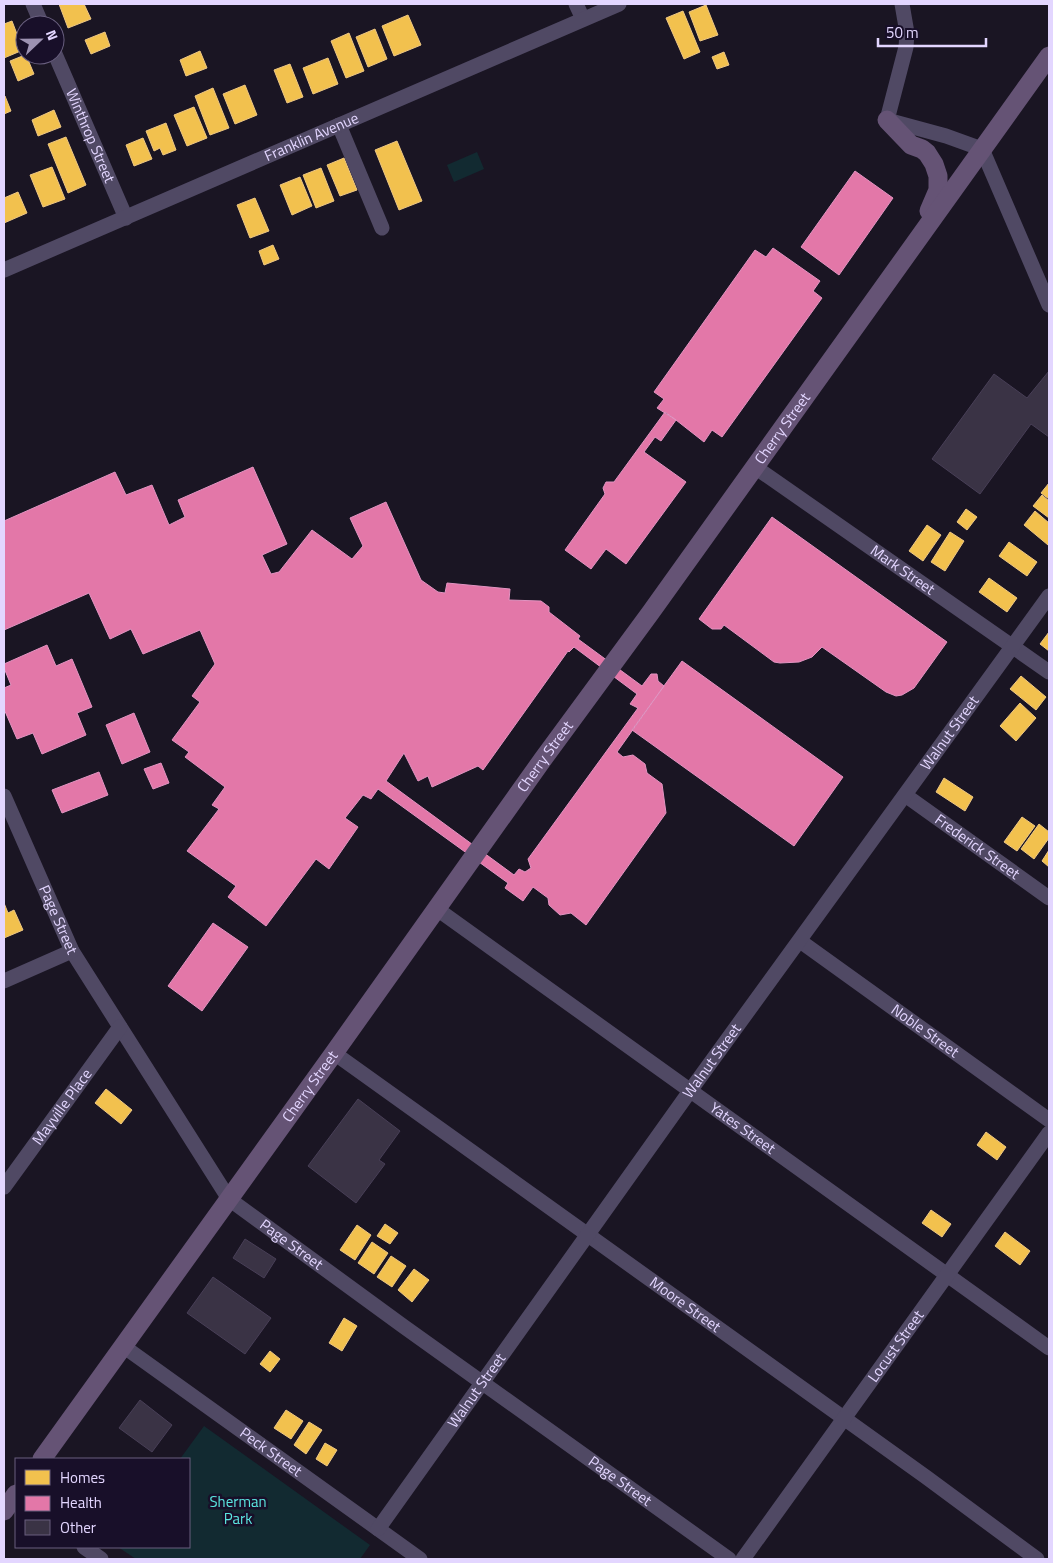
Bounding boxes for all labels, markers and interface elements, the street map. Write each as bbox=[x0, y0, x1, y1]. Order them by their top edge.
north arrow bbox=[15, 15, 65, 65]
scale bar bbox=[878, 15, 986, 47]
text: 50 m bbox=[886, 21, 919, 44]
text: N bbox=[41, 27, 64, 43]
street label: Winthrop Street bbox=[60, 85, 122, 187]
street label: Franklin Avenue bbox=[261, 106, 362, 167]
street label: Cherry Street bbox=[748, 387, 816, 469]
street label: Mark Street bbox=[866, 539, 941, 601]
street label: Walnut Street bbox=[914, 690, 985, 775]
street label: Cherry Street bbox=[511, 715, 579, 797]
street label: Frederick Street bbox=[930, 808, 1026, 885]
street label: Page Street bbox=[33, 881, 84, 958]
street label: Noble Street bbox=[887, 998, 965, 1063]
street label: Walnut Street bbox=[677, 1018, 747, 1103]
street label: Cherry Street bbox=[276, 1045, 344, 1127]
street label: Mayville Place bbox=[26, 1064, 97, 1150]
street label: Yates Street bbox=[705, 1096, 781, 1160]
street label: Page Street bbox=[255, 1213, 329, 1276]
street label: Moore Street bbox=[645, 1271, 727, 1338]
street label: Locust Street bbox=[862, 1305, 930, 1387]
street label: Walnut Street bbox=[442, 1347, 511, 1432]
street label: Peck Street bbox=[235, 1421, 308, 1482]
street label: Page Street bbox=[584, 1450, 658, 1512]
legend bbox=[15, 1458, 190, 1548]
text: Homes bbox=[60, 1466, 105, 1489]
park label: Sherman Park bbox=[209, 1490, 267, 1530]
text: Health bbox=[60, 1491, 102, 1514]
text: Other bbox=[60, 1516, 96, 1539]

